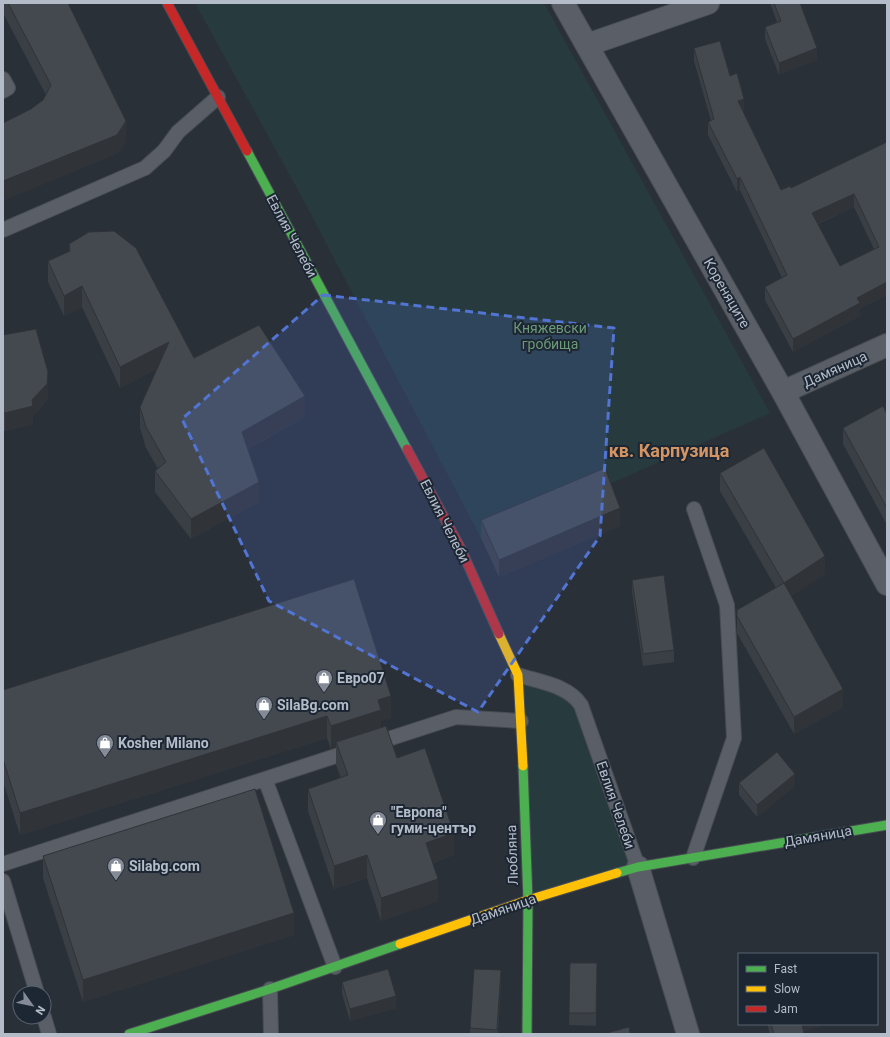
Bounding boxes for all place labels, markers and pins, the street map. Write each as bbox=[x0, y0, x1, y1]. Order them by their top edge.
shop icon: Евро07 bbox=[314, 668, 334, 693]
place label: Евро07 bbox=[337, 670, 385, 686]
shop icon: SilaBg.com bbox=[254, 695, 274, 720]
place label: SilaBg.com bbox=[277, 697, 349, 713]
shop icon: Kosher Milano bbox=[95, 733, 115, 758]
place label: Kosher Milano bbox=[118, 735, 209, 751]
place label: "Европа" гуми-център bbox=[391, 804, 476, 836]
shop icon: "Европа" гуми-център bbox=[368, 810, 388, 835]
shop icon: Silabg.com bbox=[106, 856, 126, 881]
place label: Silabg.com bbox=[129, 858, 200, 874]

